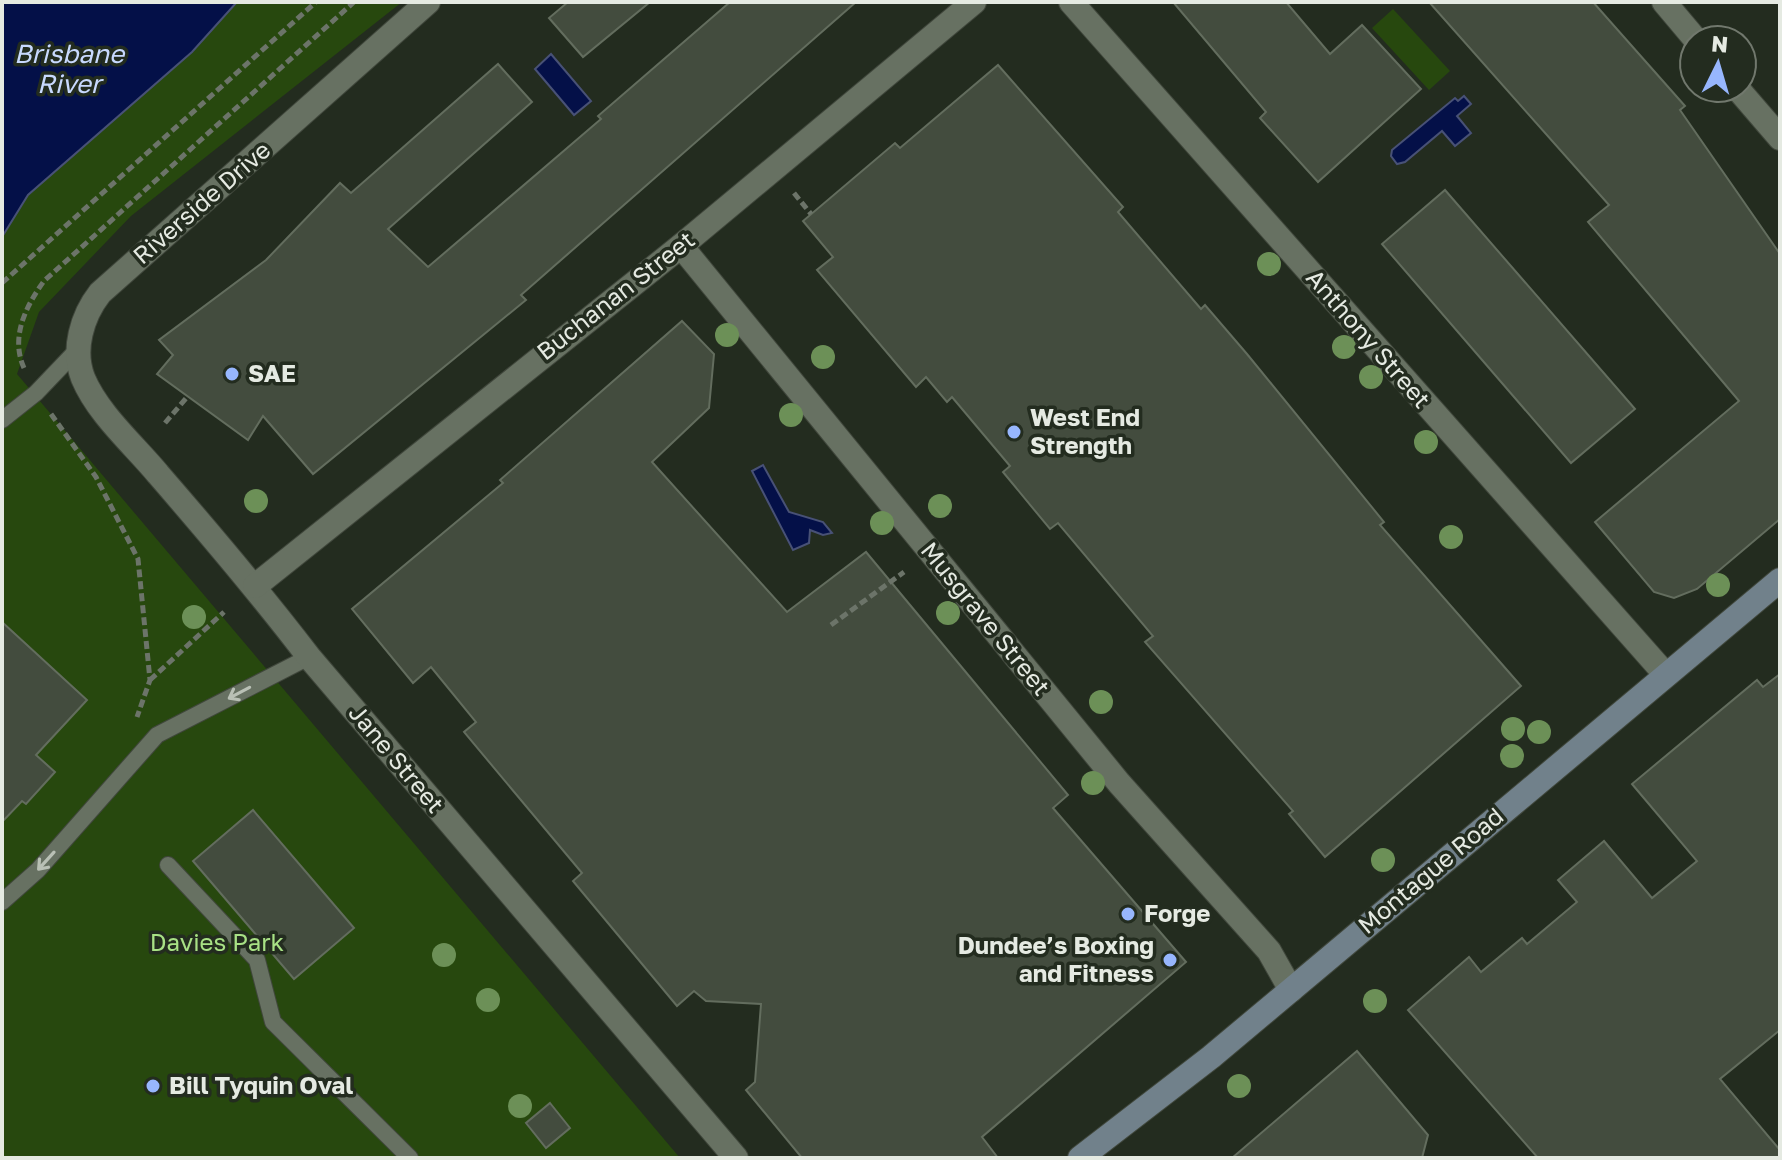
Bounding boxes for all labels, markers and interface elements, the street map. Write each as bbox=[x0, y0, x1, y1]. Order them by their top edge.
north arrow bbox=[1678, 24, 1758, 104]
text: N bbox=[1710, 29, 1729, 58]
water label: Brisbane River bbox=[14, 38, 126, 99]
street label: Riverside Drive bbox=[126, 134, 276, 269]
street label: Buchanan Street bbox=[530, 224, 700, 365]
street label: Anthony Street bbox=[1301, 263, 1437, 413]
place label: SAE bbox=[248, 358, 296, 387]
marker: SAE bbox=[223, 365, 241, 383]
place label: West End Strength bbox=[1030, 402, 1140, 459]
marker: West End Strength bbox=[1005, 423, 1023, 441]
street label: Musgrave Street bbox=[916, 536, 1057, 701]
one-way arrow bbox=[228, 685, 252, 701]
street label: Jane Street bbox=[343, 698, 451, 818]
street label: Montague Road bbox=[1351, 801, 1509, 939]
one-way arrow bbox=[37, 850, 55, 870]
place label: Forge bbox=[1144, 898, 1210, 927]
marker: Forge bbox=[1119, 905, 1137, 923]
park label: Davies Park bbox=[150, 927, 284, 956]
place label: Dundee’s Boxing and Fitness bbox=[958, 930, 1154, 987]
marker: Dundee’s Boxing and Fitness bbox=[1161, 951, 1179, 969]
place label: Bill Tyquin Oval bbox=[169, 1070, 353, 1099]
marker: Bill Tyquin Oval bbox=[144, 1077, 162, 1095]

